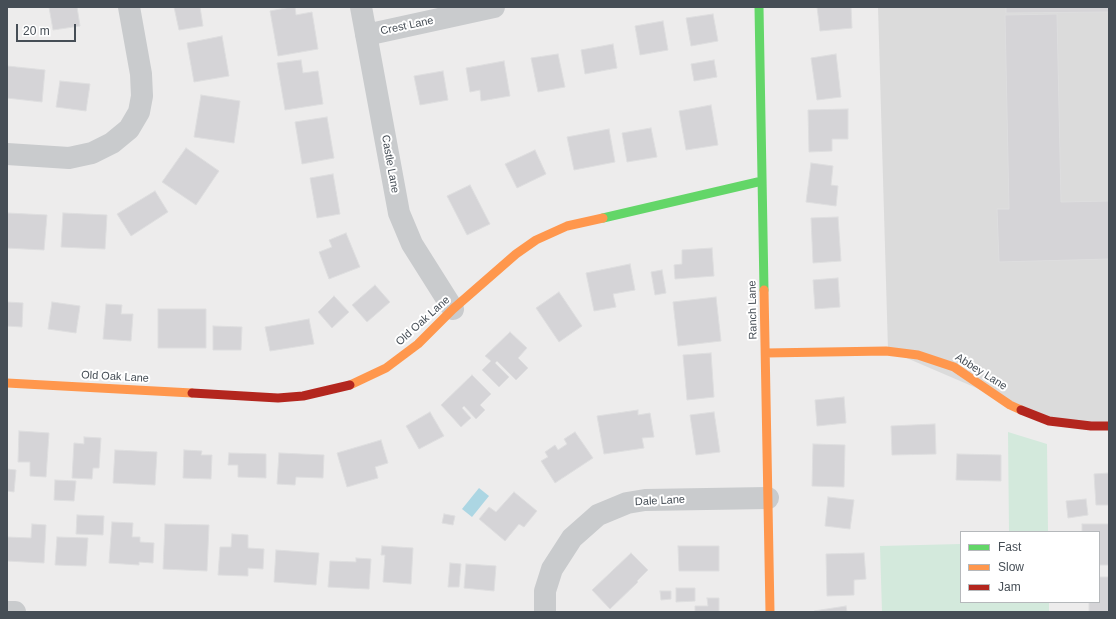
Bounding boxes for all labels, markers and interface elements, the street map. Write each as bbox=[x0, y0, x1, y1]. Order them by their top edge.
street label: Crest Lane bbox=[379, 14, 435, 38]
scale bar bbox=[18, 16, 78, 42]
text: 20 m bbox=[23, 24, 50, 38]
street label: Castle Lane bbox=[378, 134, 402, 194]
street label: Ranch Lane bbox=[746, 280, 760, 340]
street label: Old Oak Lane bbox=[393, 293, 453, 349]
street label: Abbey Lane bbox=[953, 351, 1009, 393]
street label: Old Oak Lane bbox=[81, 369, 149, 385]
street label: Dale Lane bbox=[635, 493, 685, 509]
legend bbox=[960, 531, 1100, 603]
text: Fast bbox=[998, 540, 1021, 554]
text: Slow bbox=[998, 560, 1024, 574]
text: Jam bbox=[998, 580, 1021, 594]

